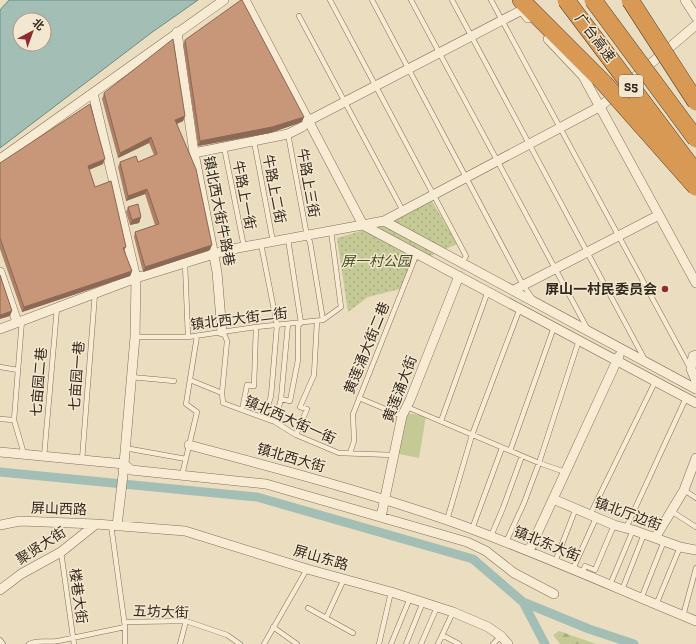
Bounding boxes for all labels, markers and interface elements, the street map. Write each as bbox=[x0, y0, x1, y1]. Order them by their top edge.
street label: 广台高速 bbox=[571, 11, 619, 65]
north arrow bbox=[12, 12, 52, 52]
text: 北 bbox=[30, 16, 47, 33]
road number: S5 bbox=[619, 75, 643, 97]
street label: 牛路上三街 bbox=[294, 147, 322, 219]
street label: 牛路上二街 bbox=[259, 153, 289, 225]
street label: 镇北西大街牛路巷 bbox=[200, 154, 238, 268]
street label: 牛路上一街 bbox=[229, 159, 259, 231]
park label: 屏一村公园 bbox=[341, 253, 413, 270]
place label: 屏山一村民委员会 bbox=[545, 281, 657, 298]
marker: 屏山一村民委员会 bbox=[660, 284, 670, 294]
street label: 黄莲涌大街二巷 bbox=[341, 299, 393, 397]
street label: 镇北西大街二街 bbox=[189, 305, 289, 333]
street label: 七亩园一巷 bbox=[66, 340, 88, 412]
street label: 七亩园二巷 bbox=[27, 346, 51, 418]
street label: 黄莲涌大街 bbox=[380, 353, 420, 425]
street label: 镇北西大街一街 bbox=[242, 392, 338, 448]
street label: 镇北西大街 bbox=[255, 440, 327, 476]
street label: 镇北厅边街 bbox=[592, 494, 664, 534]
street label: 屏山西路 bbox=[31, 500, 87, 518]
street label: 镇北东大街 bbox=[511, 523, 583, 565]
street label: 聚贤大街 bbox=[13, 524, 69, 568]
street label: 屏山东路 bbox=[292, 542, 350, 574]
street label: 楼巷大街 bbox=[66, 567, 90, 625]
street label: 五坊大街 bbox=[133, 603, 189, 621]

